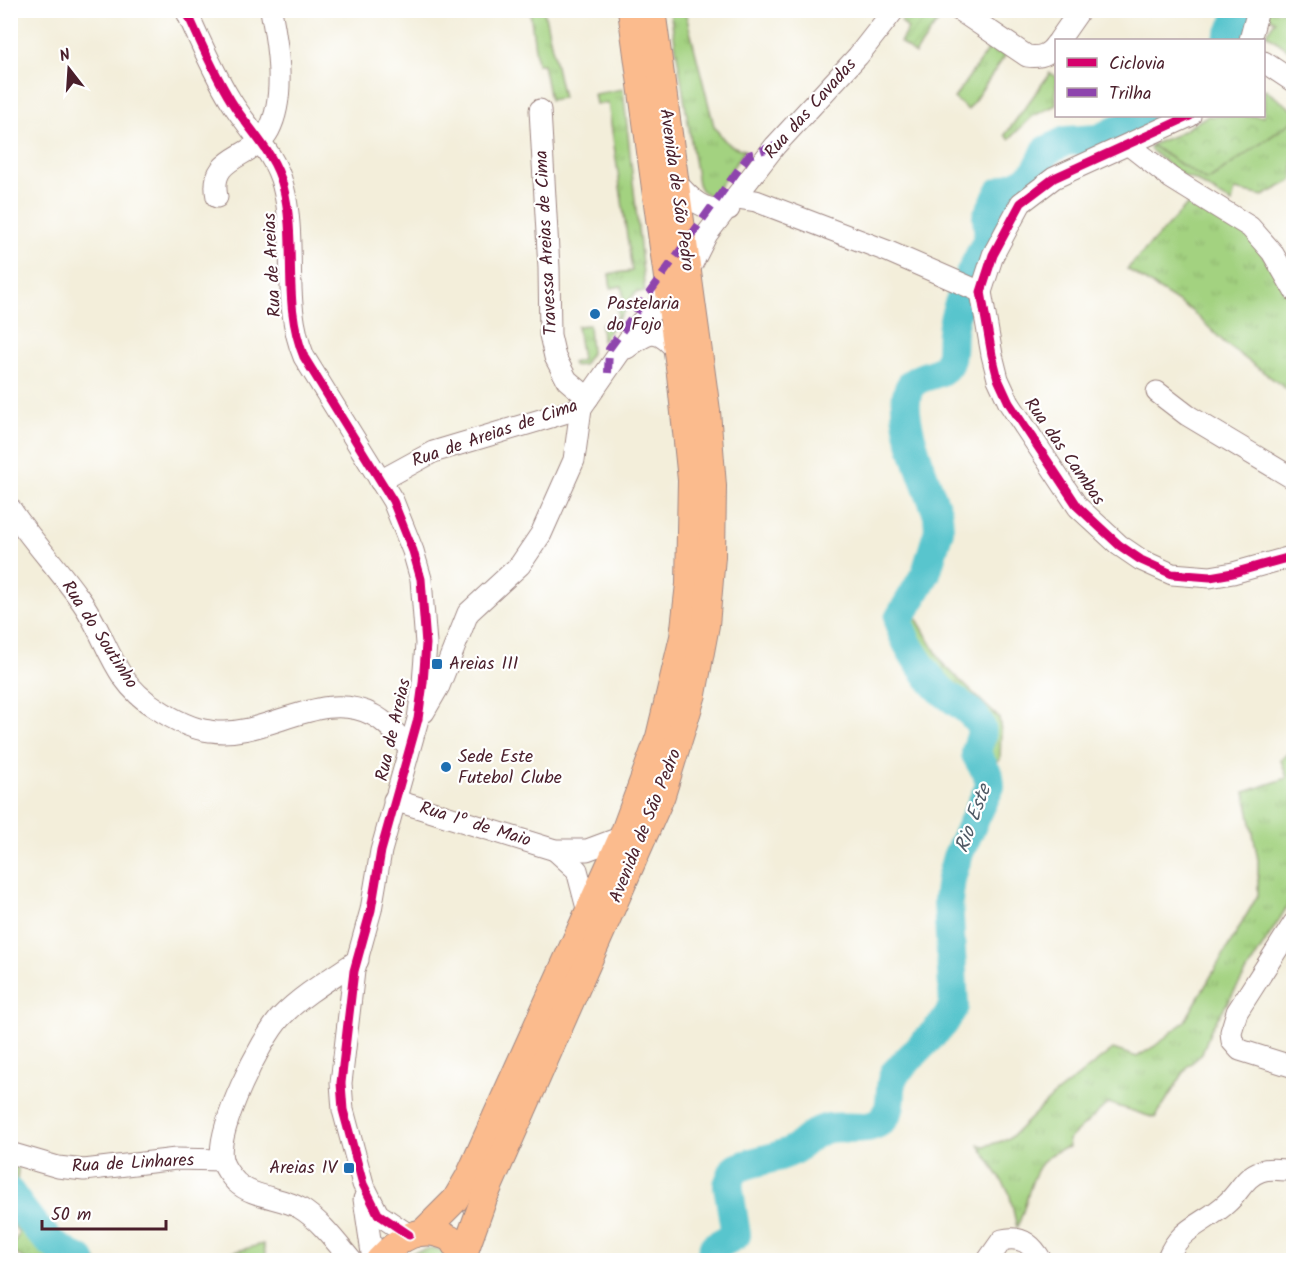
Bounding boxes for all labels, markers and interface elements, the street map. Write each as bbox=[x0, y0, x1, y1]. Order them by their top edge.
north arrow bbox=[39, 39, 99, 99]
legend bbox=[1055, 39, 1265, 117]
text: N bbox=[57, 43, 74, 70]
text: Ciclovia bbox=[1109, 50, 1165, 79]
street label: Rua das Cavadas bbox=[758, 52, 865, 166]
text: Trilha bbox=[1109, 80, 1151, 109]
street label: Avenida de São Pedro bbox=[650, 107, 702, 273]
street label: Travessa Areias de Cima bbox=[528, 150, 566, 336]
street label: Rua de Areias bbox=[256, 212, 290, 318]
place label: Pastelaria do Fojo bbox=[607, 290, 680, 340]
marker: Pastelaria do Fojo bbox=[588, 307, 602, 321]
street label: Rua de Areias de Cima bbox=[408, 392, 582, 476]
street label: Rua das Cambas bbox=[1016, 392, 1112, 512]
street label: Rua do Soutinho bbox=[53, 575, 145, 695]
place label: Areias III bbox=[449, 650, 518, 679]
marker: Areias III bbox=[430, 657, 444, 671]
street label: Rua de Areias bbox=[368, 675, 420, 784]
place label: Sede Este Futebol Clube bbox=[458, 743, 562, 793]
street label: Avenida de São Pedro bbox=[602, 745, 690, 907]
marker: Sede Este Futebol Clube bbox=[439, 760, 453, 774]
water label: Rio Este bbox=[947, 779, 1002, 858]
street label: Rua 1º de Maio bbox=[416, 794, 534, 856]
street label: Rua de Linhares bbox=[71, 1146, 195, 1182]
place label: Areias IV bbox=[269, 1154, 338, 1183]
marker: Areias IV bbox=[342, 1161, 356, 1175]
scale bar bbox=[42, 1193, 166, 1231]
text: 50 m bbox=[51, 1201, 91, 1230]

